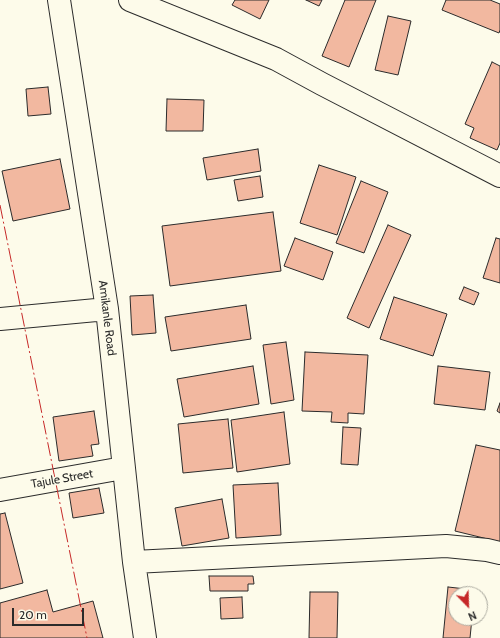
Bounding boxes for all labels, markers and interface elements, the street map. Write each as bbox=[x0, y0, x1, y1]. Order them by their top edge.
street label: Amikanle Road bbox=[95, 279, 119, 357]
street label: Tajule Street bbox=[30, 466, 94, 492]
north arrow bbox=[448, 586, 488, 626]
scale bar bbox=[14, 600, 86, 626]
text: 20 m bbox=[19, 607, 47, 622]
text: N bbox=[466, 608, 479, 624]

